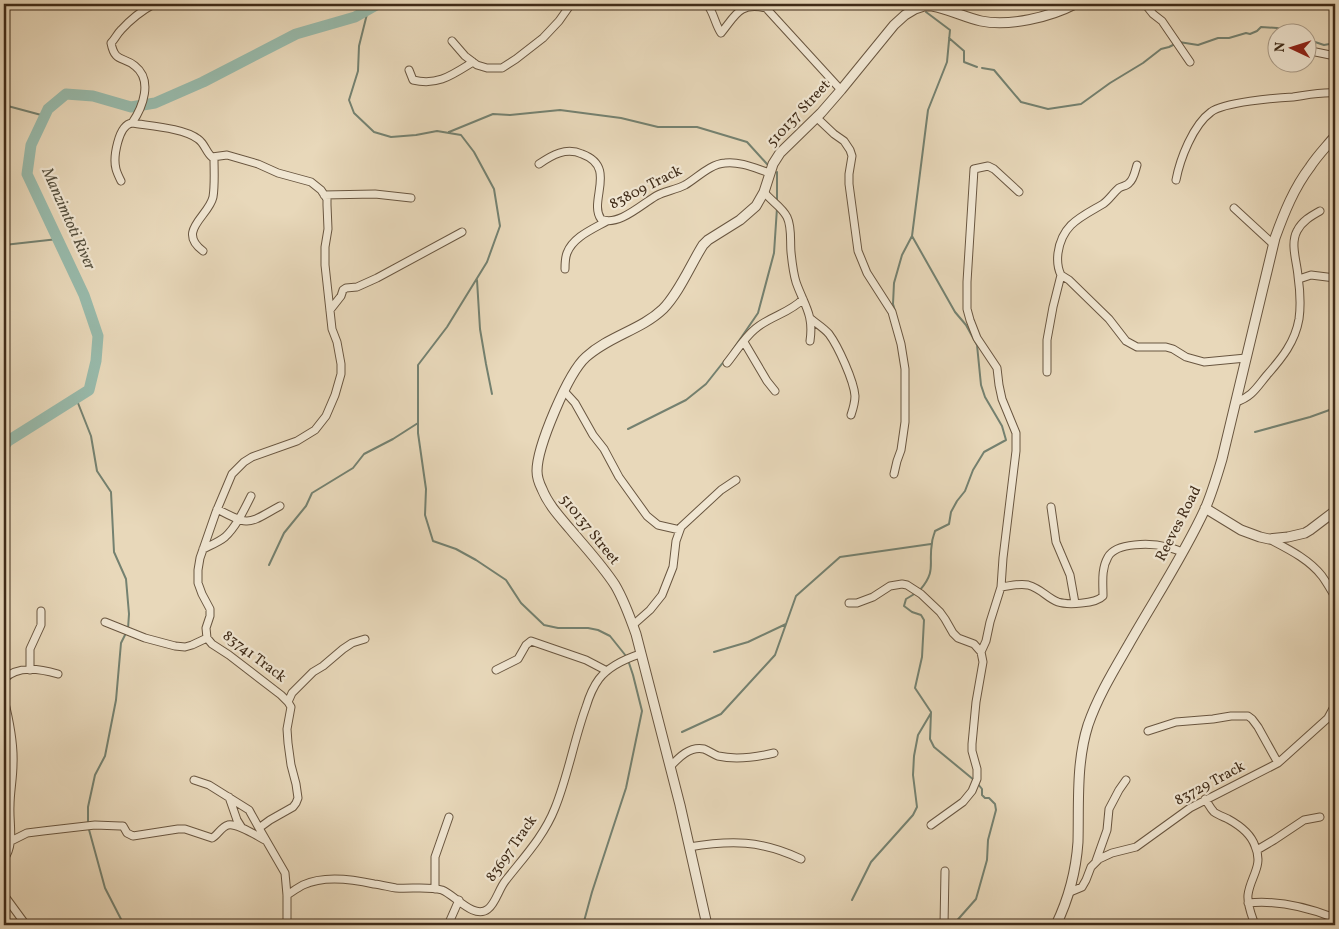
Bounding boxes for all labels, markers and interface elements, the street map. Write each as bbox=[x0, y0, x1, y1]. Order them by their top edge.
north arrow bbox=[1266, 22, 1316, 72]
text: N bbox=[1271, 41, 1290, 53]
street label: 510137 Street bbox=[762, 76, 836, 152]
street label: 83809 Track bbox=[606, 161, 686, 215]
water label: Manzimtoti River bbox=[35, 163, 101, 275]
street label: Reeves Road bbox=[1151, 483, 1207, 565]
street label: 510137 Street bbox=[554, 490, 624, 570]
street label: 83741 Track bbox=[218, 626, 290, 688]
street label: 83729 Track bbox=[1171, 757, 1249, 811]
street label: 83697 Track bbox=[481, 811, 543, 887]

